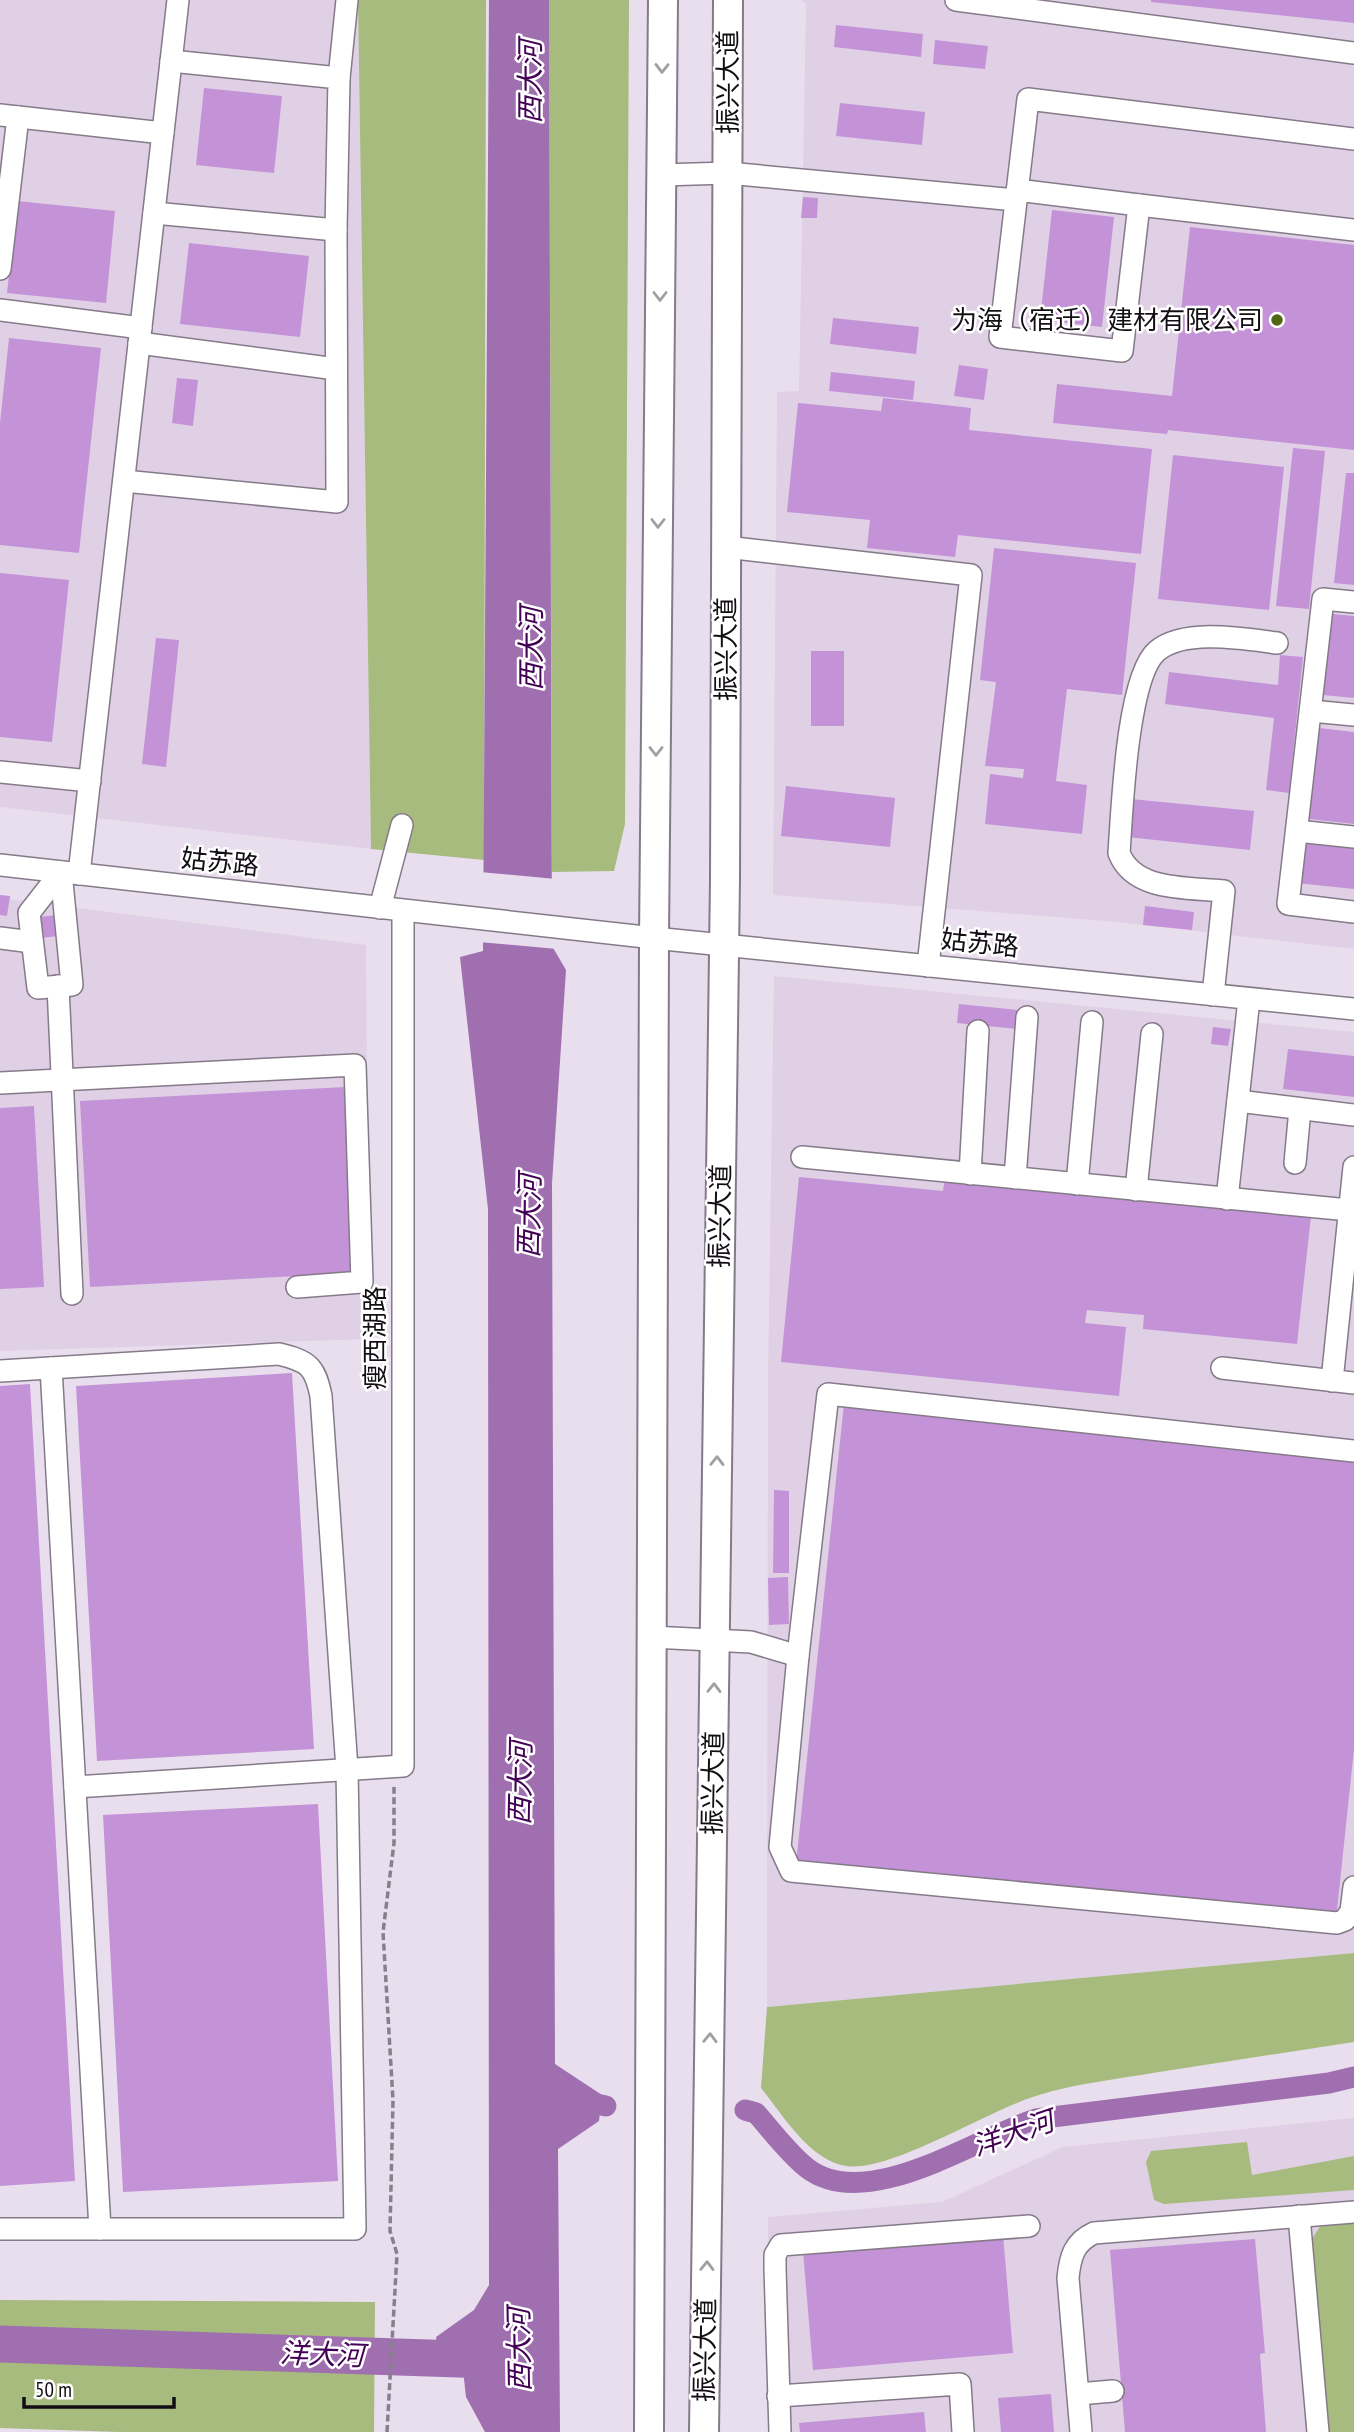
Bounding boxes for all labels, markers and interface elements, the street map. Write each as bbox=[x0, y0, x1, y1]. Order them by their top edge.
street label: 振兴大道 bbox=[711, 30, 744, 134]
water label: 西大河 bbox=[511, 35, 548, 124]
one-way arrow bbox=[654, 63, 670, 74]
one-way arrow bbox=[652, 291, 668, 301]
place label: 为海（宿迁）建材有限公司 bbox=[951, 303, 1263, 336]
marker: 为海（宿迁）建材有限公司 bbox=[1269, 312, 1285, 328]
one-way arrow bbox=[650, 518, 666, 529]
street label: 振兴大道 bbox=[709, 597, 742, 701]
water label: 西大河 bbox=[512, 602, 549, 691]
one-way arrow bbox=[648, 746, 664, 756]
street label: 姑苏路 bbox=[180, 841, 261, 882]
street label: 姑苏路 bbox=[940, 922, 1021, 963]
street label: 振兴大道 bbox=[702, 1164, 737, 1268]
water label: 西大河 bbox=[509, 1169, 548, 1258]
street label: 瘦西湖路 bbox=[358, 1286, 391, 1390]
one-way arrow bbox=[709, 1455, 725, 1466]
one-way arrow bbox=[706, 1683, 722, 1693]
street label: 振兴大道 bbox=[695, 1731, 730, 1835]
water label: 西大河 bbox=[500, 1736, 539, 1825]
one-way arrow bbox=[702, 2033, 717, 2044]
water label: 洋大河 bbox=[967, 2100, 1063, 2164]
one-way arrow bbox=[699, 2260, 714, 2271]
street label: 振兴大道 bbox=[687, 2298, 722, 2402]
water label: 西大河 bbox=[499, 2303, 538, 2392]
water label: 洋大河 bbox=[279, 2334, 370, 2374]
scale bar bbox=[24, 2366, 175, 2410]
text: 50 m bbox=[35, 2376, 72, 2403]

